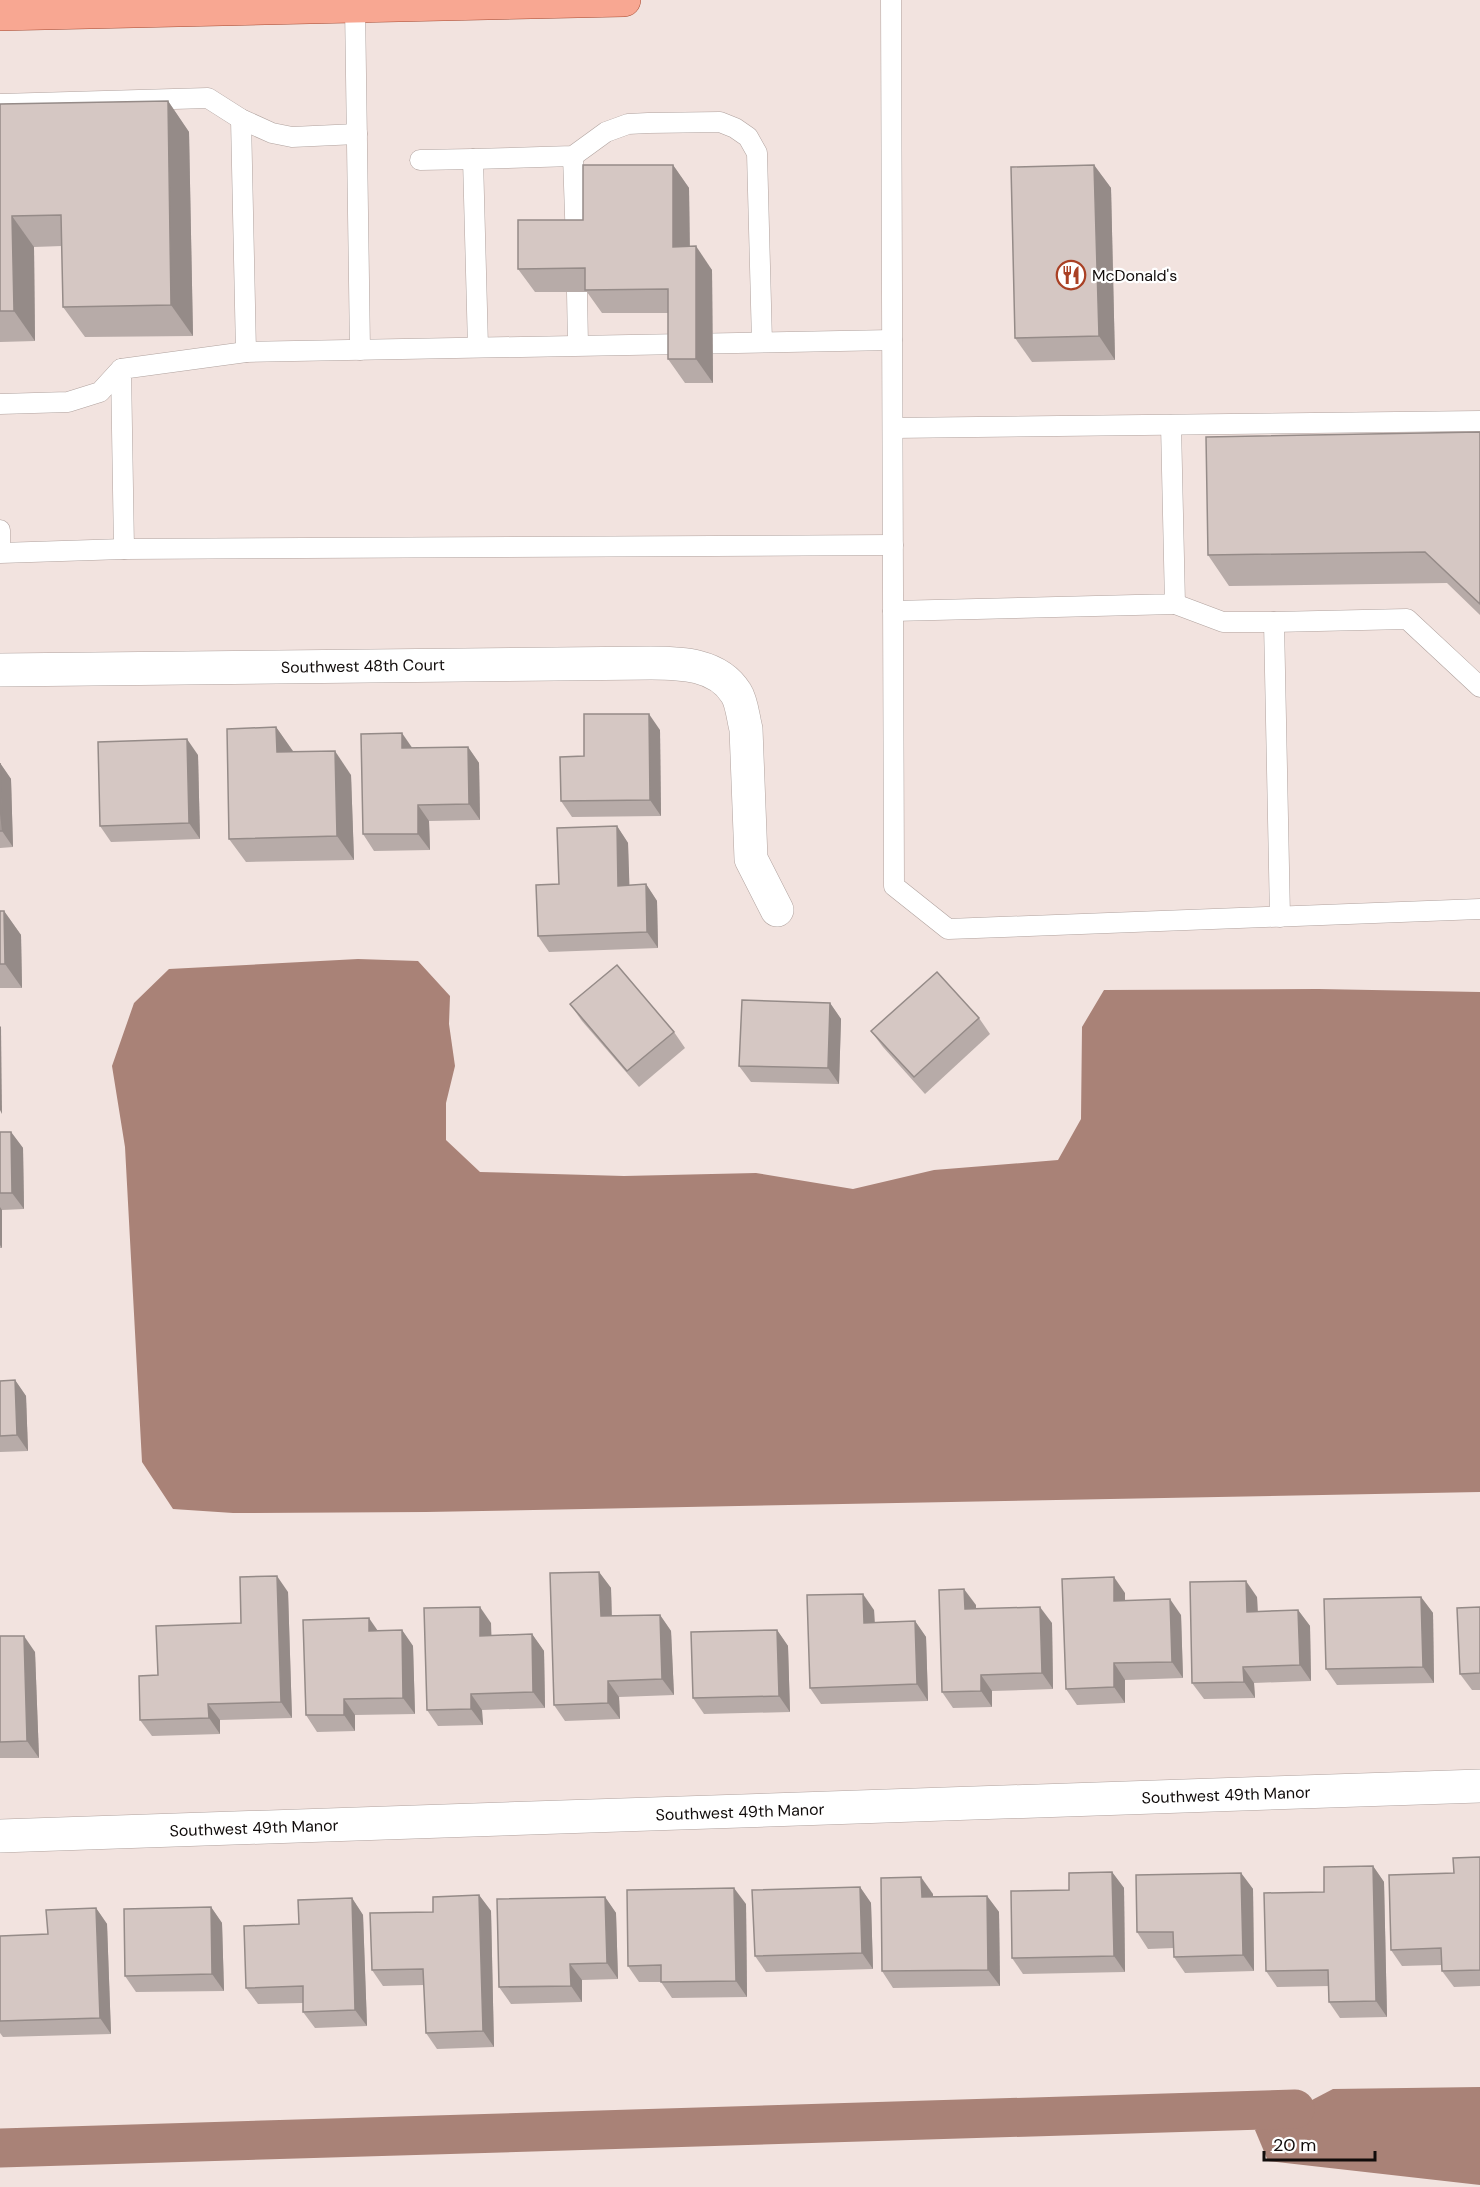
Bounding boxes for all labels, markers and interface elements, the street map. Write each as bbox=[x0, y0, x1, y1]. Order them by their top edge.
restaurant icon: McDonald's bbox=[1055, 259, 1087, 291]
place label: McDonald's bbox=[1092, 265, 1177, 286]
street label: Southwest 48th Court bbox=[281, 654, 445, 678]
street label: Southwest 49th Manor bbox=[1141, 1782, 1311, 1808]
street label: Southwest 49th Manor bbox=[655, 1799, 825, 1825]
street label: Southwest 49th Manor bbox=[169, 1815, 339, 1841]
scale bar bbox=[1264, 2124, 1375, 2162]
text: 20 m bbox=[1273, 2133, 1316, 2157]

